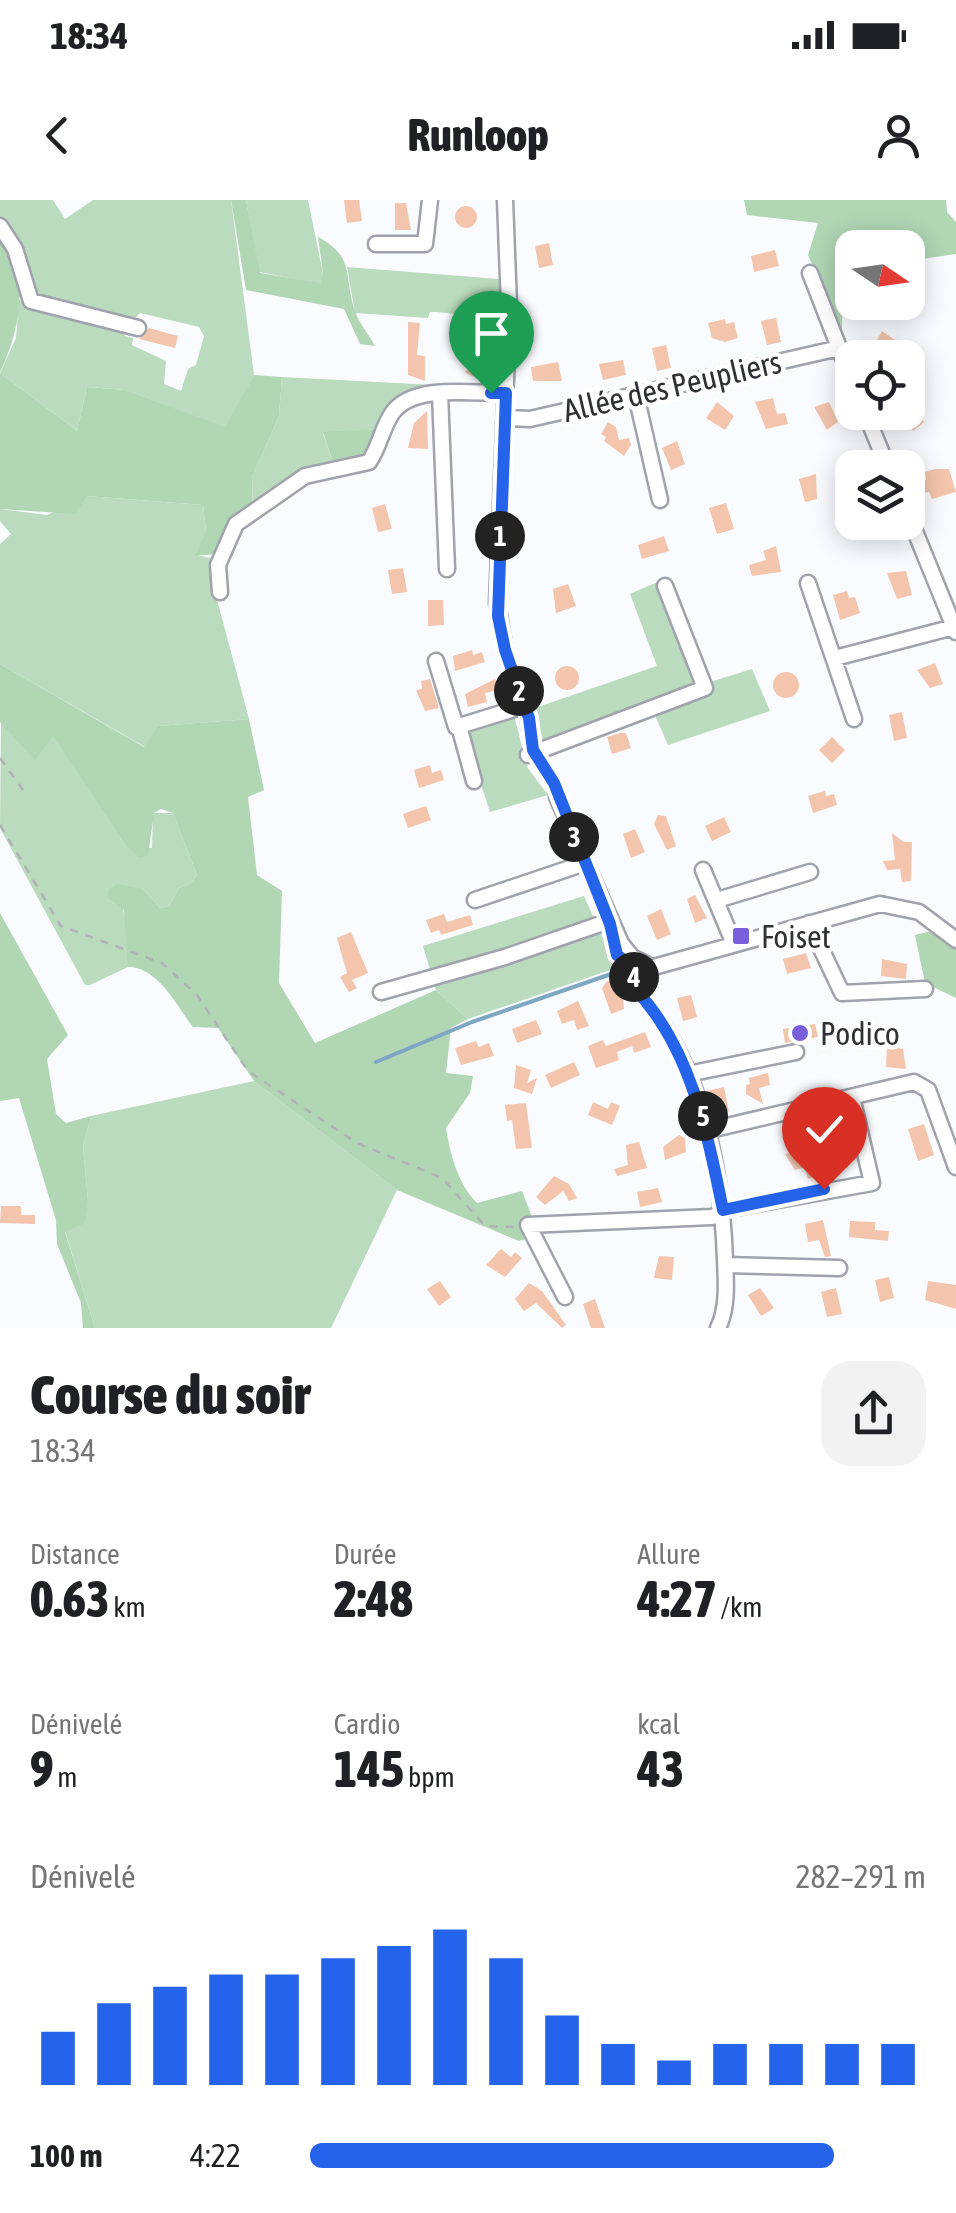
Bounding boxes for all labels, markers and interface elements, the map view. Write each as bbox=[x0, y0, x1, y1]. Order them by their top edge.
text: 18:34 bbox=[50, 14, 128, 57]
icon: back bbox=[30, 108, 85, 163]
icon: person bbox=[871, 108, 926, 163]
text: Runloop bbox=[407, 109, 549, 161]
north arrow bbox=[835, 230, 925, 320]
map controls bbox=[835, 230, 925, 540]
pin bbox=[449, 291, 534, 394]
icon: arrive bbox=[464, 306, 519, 361]
button: locate bbox=[835, 340, 925, 430]
street label: Allée des Peupliers bbox=[559, 343, 785, 429]
button: layers bbox=[835, 450, 925, 540]
pin: 1 bbox=[475, 511, 525, 561]
text: 1 bbox=[493, 520, 507, 552]
pin: 2 bbox=[494, 666, 544, 716]
text: 2 bbox=[512, 675, 526, 707]
pin: 3 bbox=[549, 812, 599, 862]
text: 3 bbox=[567, 821, 581, 853]
place label: Foiset bbox=[761, 918, 831, 955]
marker: Foiset bbox=[730, 925, 752, 947]
pin: 4 bbox=[609, 952, 659, 1002]
text: 4 bbox=[627, 961, 641, 993]
place label: Podico bbox=[820, 1015, 900, 1052]
marker: Podico bbox=[789, 1022, 811, 1044]
pin bbox=[782, 1087, 867, 1190]
pin: 5 bbox=[678, 1091, 728, 1141]
text: 5 bbox=[696, 1100, 710, 1132]
icon: check bbox=[797, 1102, 852, 1157]
button: share bbox=[821, 1361, 926, 1466]
text: Course du soir bbox=[30, 1363, 310, 1426]
text: 18:34 bbox=[30, 1432, 96, 1469]
text: Distance bbox=[30, 1538, 120, 1570]
text: Durée bbox=[334, 1538, 396, 1570]
text: Allure bbox=[637, 1538, 700, 1570]
text: 0.63 bbox=[30, 1570, 109, 1628]
text: 2:48 bbox=[334, 1570, 413, 1628]
text: 4:27 bbox=[637, 1570, 717, 1628]
text: km bbox=[109, 1591, 146, 1623]
text: /km bbox=[717, 1591, 763, 1623]
text: Dénivelé bbox=[30, 1708, 122, 1740]
text: Cardio bbox=[334, 1708, 400, 1740]
text: kcal bbox=[637, 1708, 680, 1740]
text: 9 bbox=[30, 1740, 54, 1798]
text: 145 bbox=[334, 1740, 404, 1798]
text: 43 bbox=[637, 1740, 684, 1798]
text: m bbox=[54, 1761, 78, 1793]
text: bpm bbox=[404, 1761, 455, 1793]
text: Dénivelé bbox=[30, 1858, 135, 1895]
text: 282–291 m bbox=[796, 1858, 926, 1895]
text: 100 m bbox=[30, 2137, 103, 2174]
text: 4:22 bbox=[190, 2137, 241, 2174]

